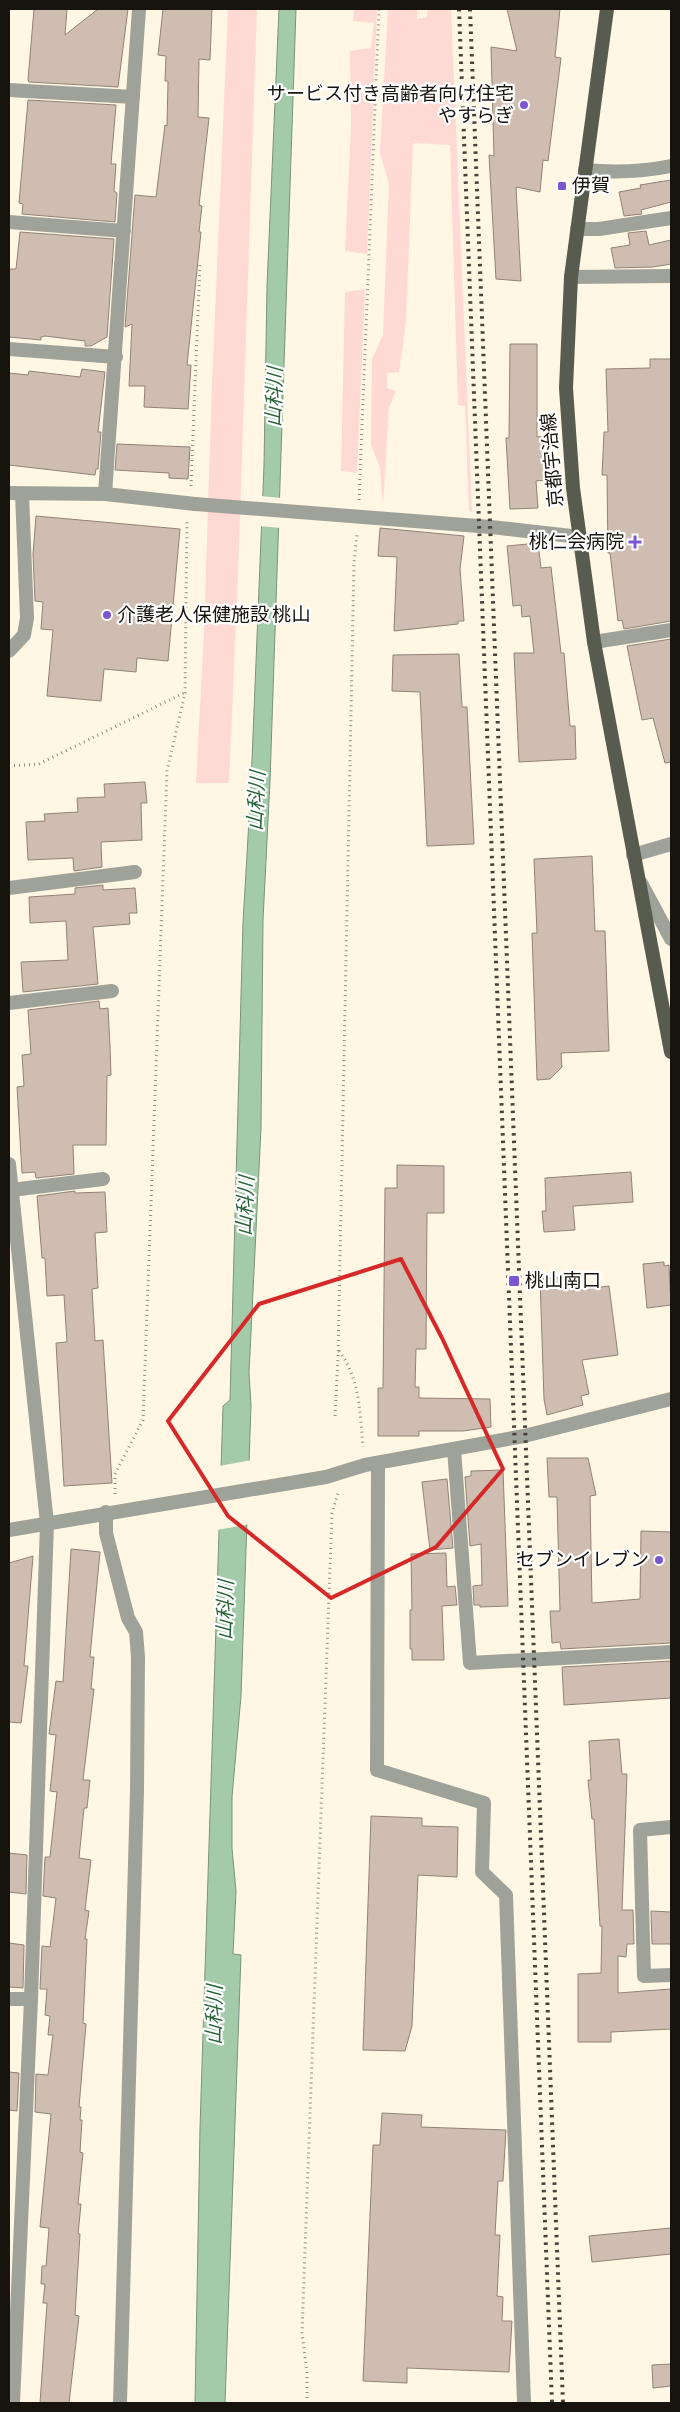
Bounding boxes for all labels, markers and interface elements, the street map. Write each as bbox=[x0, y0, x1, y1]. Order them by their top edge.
place label: サービス付き高齢者向け住宅 やすらぎ bbox=[267, 83, 514, 126]
marker: サービス付き高齢者向け住宅 やすらぎ bbox=[518, 99, 530, 111]
place label: 伊賀 bbox=[572, 175, 610, 196]
marker: 伊賀 bbox=[556, 180, 568, 192]
water label: 山科川 bbox=[263, 365, 286, 427]
street label: 京都宇治線 bbox=[537, 412, 567, 508]
place label: 桃仁会病院 bbox=[529, 531, 624, 552]
marker: 桃仁会病院 bbox=[628, 535, 642, 549]
place label: 介護老人保健施設 桃山 bbox=[117, 605, 310, 625]
marker: 介護老人保健施設 桃山 bbox=[101, 609, 113, 621]
water label: 山科川 bbox=[244, 768, 269, 831]
water label: 山科川 bbox=[233, 1173, 258, 1236]
place label: 桃山南口 bbox=[525, 1271, 601, 1291]
marker: 桃山南口 bbox=[507, 1274, 521, 1288]
place label: セブンイレブン bbox=[516, 1549, 649, 1570]
marker: セブンイレブン bbox=[653, 1554, 665, 1566]
water label: 山科川 bbox=[214, 1578, 237, 1640]
water label: 山科川 bbox=[203, 1983, 226, 2045]

